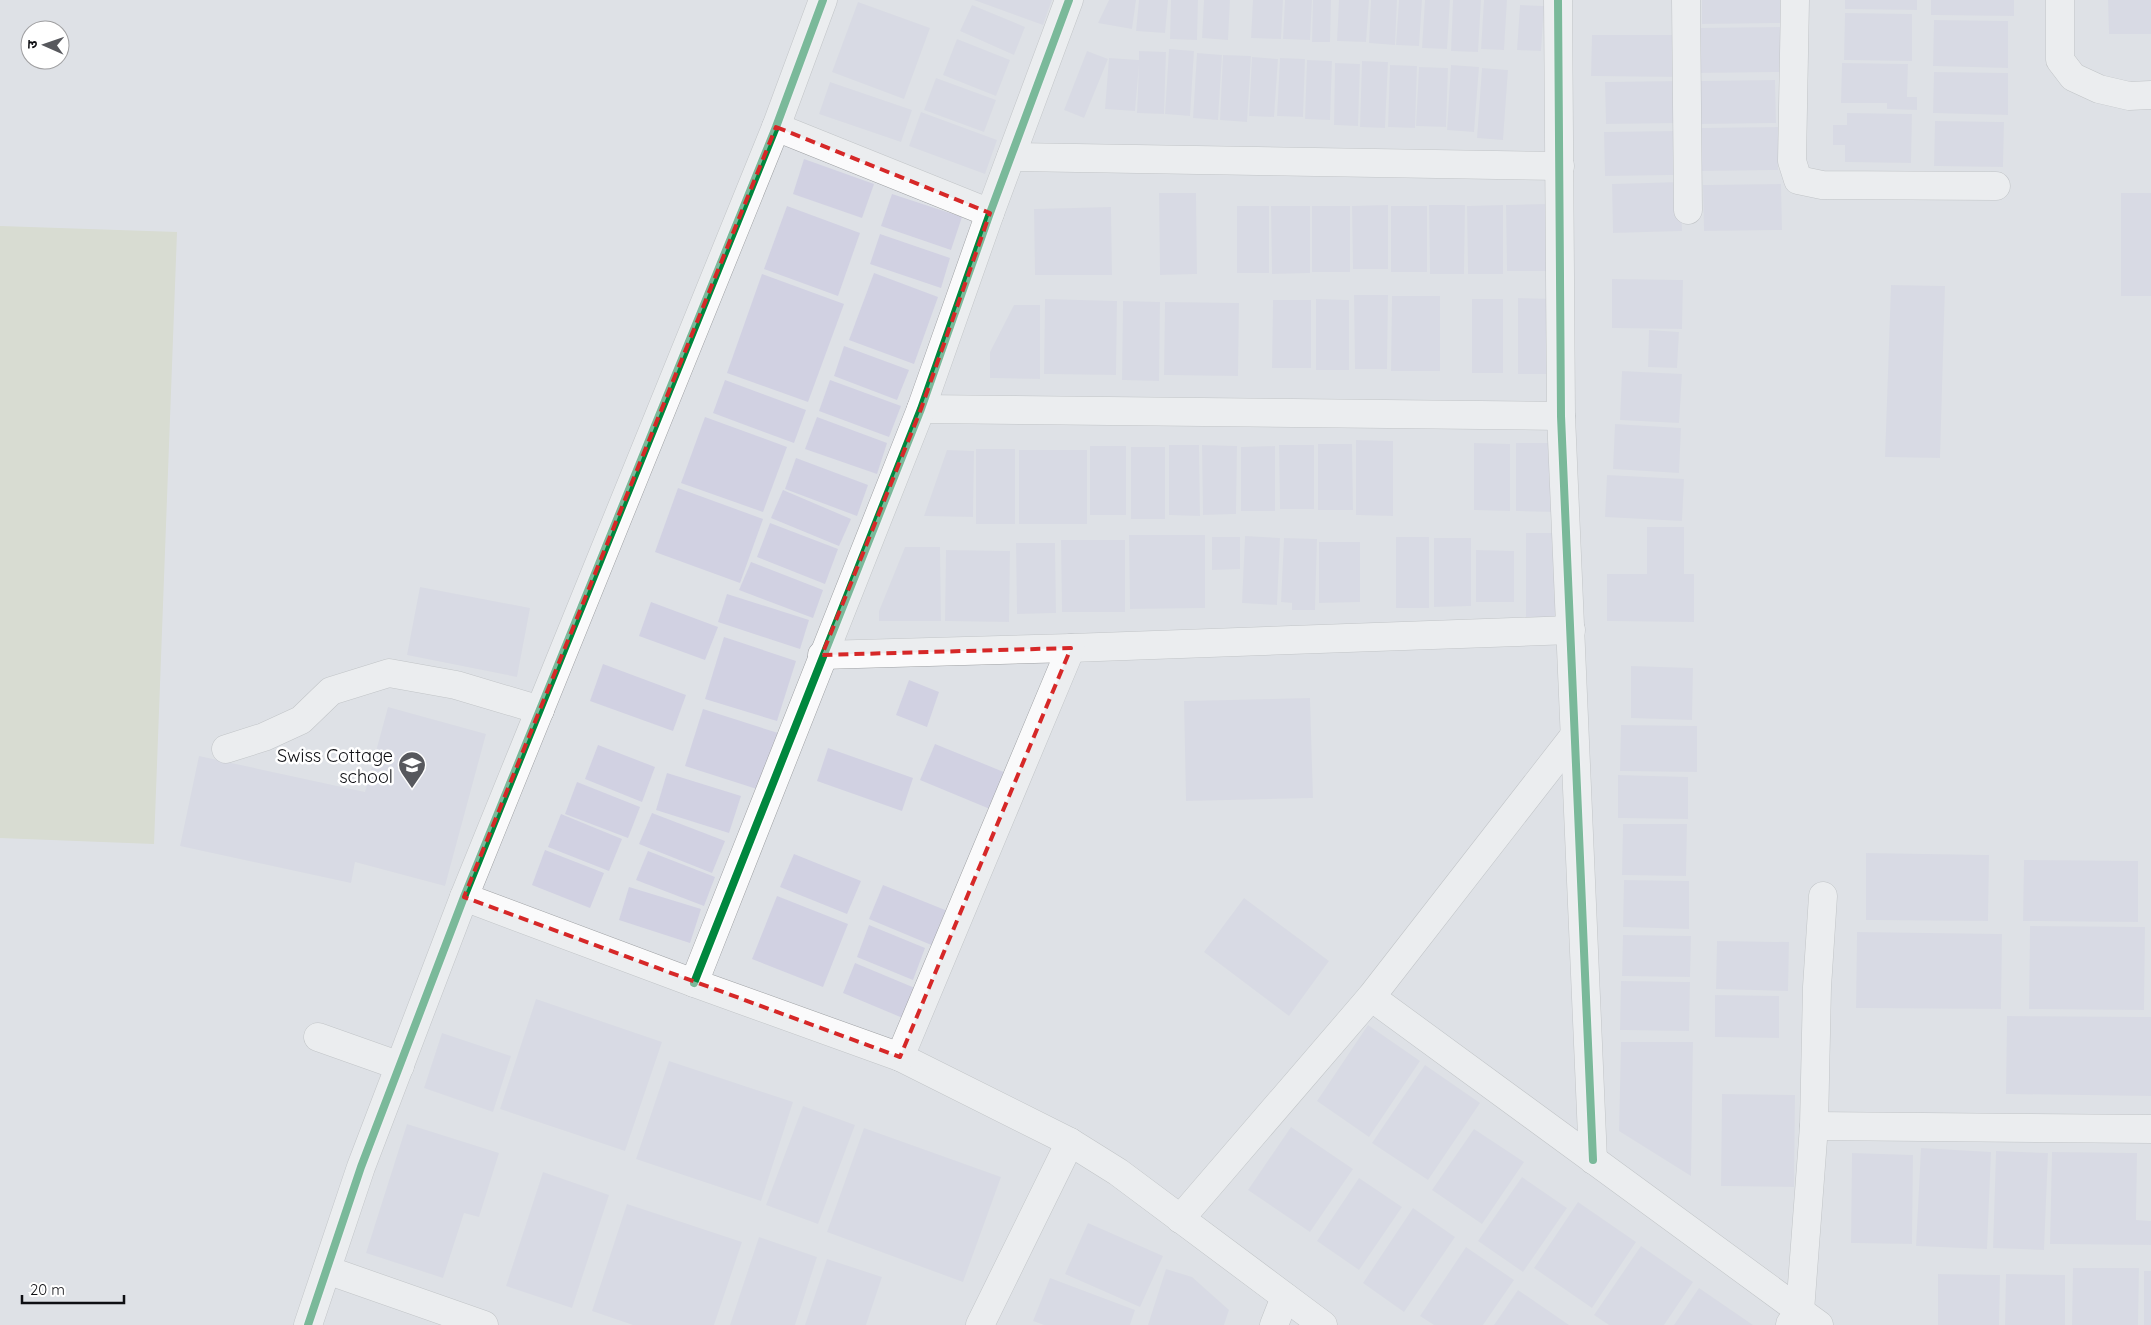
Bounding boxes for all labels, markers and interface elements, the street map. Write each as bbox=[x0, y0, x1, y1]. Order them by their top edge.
north arrow bbox=[20, 20, 70, 70]
text: उ bbox=[23, 39, 41, 49]
place label: Swiss Cottage school bbox=[277, 744, 393, 788]
school or university icon: Swiss Cottage school bbox=[397, 750, 427, 789]
scale bar bbox=[22, 1272, 125, 1304]
text: 20 m bbox=[30, 1280, 65, 1299]

